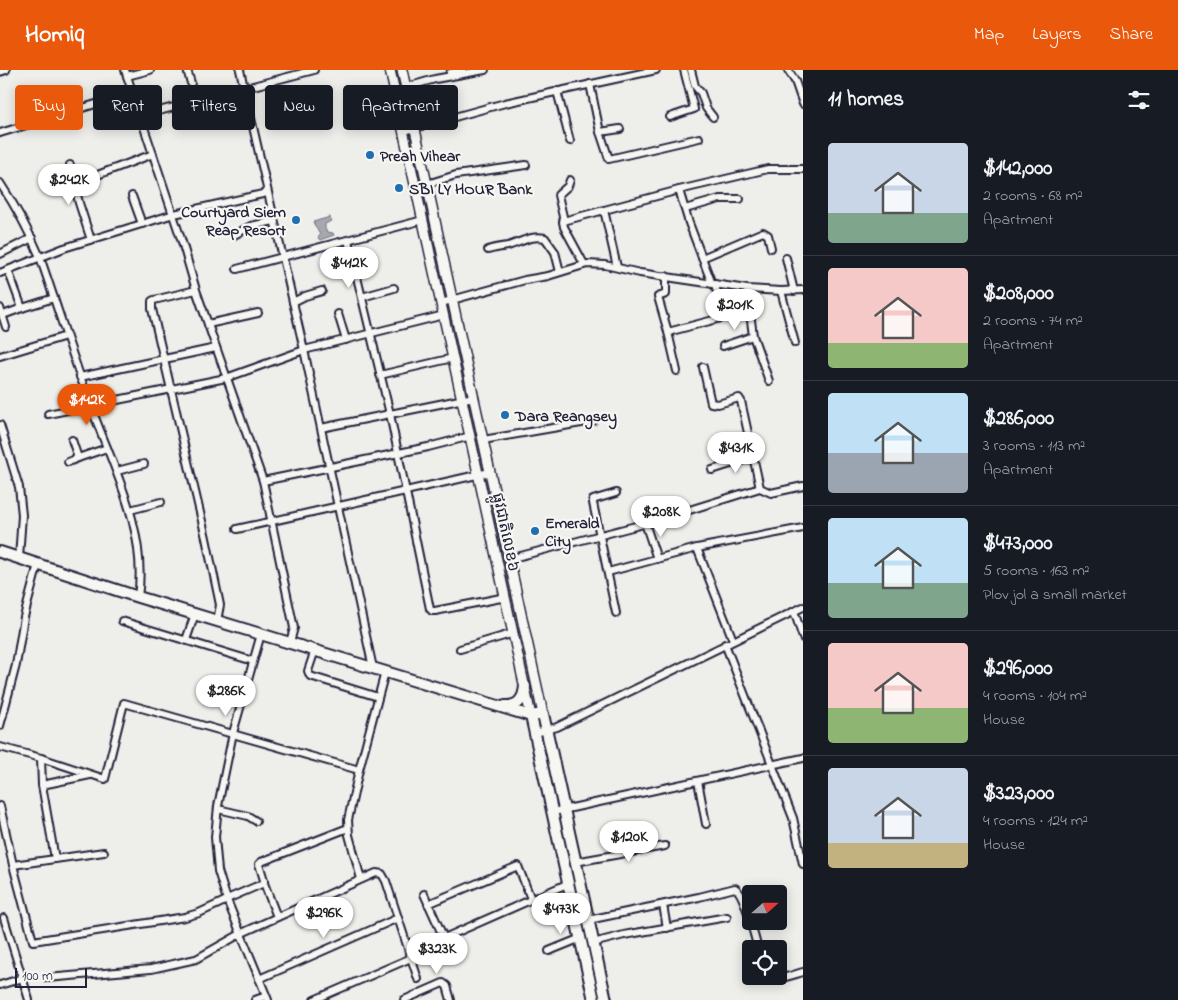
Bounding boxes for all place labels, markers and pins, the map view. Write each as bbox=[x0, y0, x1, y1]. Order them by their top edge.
place label: Preah Vihear bbox=[380, 145, 461, 169]
marker: Preah Vihear bbox=[364, 149, 376, 161]
pin: $242K bbox=[34, 164, 104, 206]
place label: SBI LY HOUR Bank bbox=[409, 178, 533, 202]
marker: SBI LY HOUR Bank bbox=[393, 182, 405, 194]
place label: Courtyard Siem Reap Resort bbox=[181, 201, 287, 243]
marker: Courtyard Siem Reap Resort bbox=[290, 214, 302, 226]
pin: $412K bbox=[314, 246, 384, 289]
pin: $201K bbox=[700, 288, 770, 331]
pin: $142K bbox=[52, 384, 122, 426]
place label: Dara Reangsey bbox=[514, 405, 617, 430]
marker: Dara Reangsey bbox=[499, 409, 511, 421]
pin: $431K bbox=[701, 432, 771, 474]
pin: $208K bbox=[626, 496, 696, 538]
place label: Emerald City bbox=[545, 512, 600, 555]
marker: Emerald City bbox=[529, 525, 541, 537]
pin: $286K bbox=[191, 674, 261, 717]
pin: $120K bbox=[594, 820, 664, 863]
pin: $473K bbox=[526, 892, 596, 935]
pin: $296K bbox=[289, 896, 359, 939]
pin: $323K bbox=[402, 932, 472, 975]

